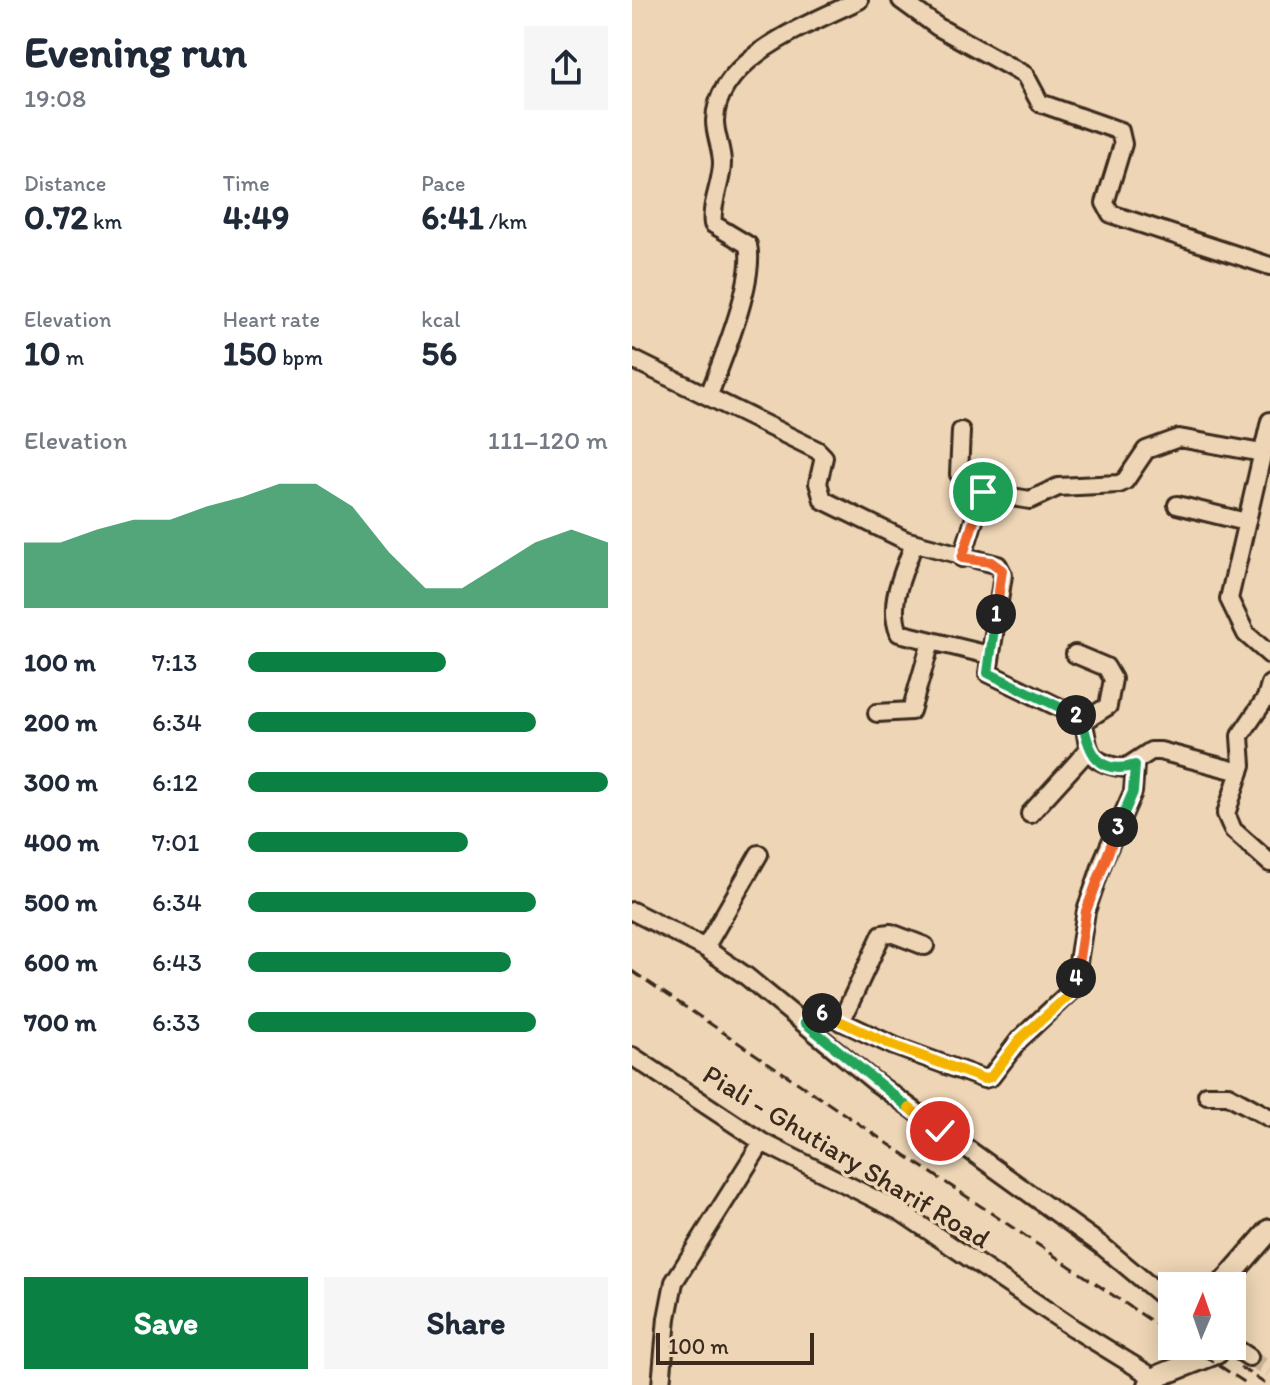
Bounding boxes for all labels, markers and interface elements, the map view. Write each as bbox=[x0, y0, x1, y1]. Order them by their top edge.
text: Evening run bbox=[24, 25, 247, 78]
button: share bbox=[524, 26, 608, 110]
text: 19:08 bbox=[24, 82, 86, 114]
text: Distance bbox=[24, 170, 106, 197]
text: Time bbox=[223, 170, 270, 197]
text: Pace bbox=[421, 170, 465, 197]
text: 0.72 bbox=[24, 197, 88, 238]
text: 4:49 bbox=[223, 197, 290, 238]
text: 6:41 bbox=[421, 197, 484, 238]
text: km bbox=[88, 208, 122, 235]
text: /km bbox=[484, 208, 527, 235]
text: Elevation bbox=[24, 306, 111, 333]
text: Heart rate bbox=[223, 306, 320, 333]
text: kcal bbox=[421, 306, 460, 333]
text: 10 bbox=[24, 333, 61, 374]
text: 150 bbox=[223, 333, 277, 374]
text: 56 bbox=[421, 333, 457, 374]
text: m bbox=[61, 344, 84, 371]
text: bpm bbox=[277, 344, 323, 371]
text: Elevation bbox=[24, 424, 127, 456]
text: 111–120 m bbox=[488, 424, 608, 456]
pin bbox=[949, 458, 1017, 526]
icon: arrive bbox=[961, 470, 1005, 514]
pin: 1 bbox=[976, 594, 1016, 634]
text: 1 bbox=[991, 600, 1001, 627]
text: 100 m bbox=[24, 646, 96, 678]
text: 7:13 bbox=[152, 646, 198, 678]
pin: 2 bbox=[1056, 695, 1096, 735]
text: 2 bbox=[1070, 701, 1082, 728]
text: 200 m bbox=[24, 706, 97, 738]
text: 6:34 bbox=[152, 706, 202, 738]
text: 300 m bbox=[24, 766, 98, 798]
text: 6:12 bbox=[152, 766, 198, 798]
pin: 3 bbox=[1098, 807, 1138, 847]
text: 3 bbox=[1112, 813, 1124, 840]
text: 400 m bbox=[24, 826, 99, 858]
text: 7:01 bbox=[152, 826, 199, 858]
text: 500 m bbox=[24, 886, 97, 918]
text: 6:34 bbox=[152, 886, 202, 918]
text: 600 m bbox=[24, 946, 98, 978]
text: 6:43 bbox=[152, 946, 202, 978]
pin: 4 bbox=[1056, 958, 1096, 998]
text: 4 bbox=[1069, 964, 1083, 991]
pin: 6 bbox=[802, 993, 842, 1033]
text: 6 bbox=[816, 999, 828, 1026]
text: 700 m bbox=[24, 1006, 97, 1038]
text: 6:33 bbox=[152, 1006, 200, 1038]
street label: Piali - Ghutiary Sharif Road bbox=[697, 1057, 997, 1255]
pin bbox=[906, 1097, 974, 1165]
icon: check bbox=[918, 1109, 962, 1153]
north arrow bbox=[1158, 1272, 1246, 1360]
map controls bbox=[1158, 1272, 1246, 1360]
button: Save bbox=[24, 1277, 308, 1369]
button: Share bbox=[324, 1277, 608, 1369]
scale bar bbox=[656, 1329, 814, 1365]
text: 100 m bbox=[668, 1333, 729, 1360]

